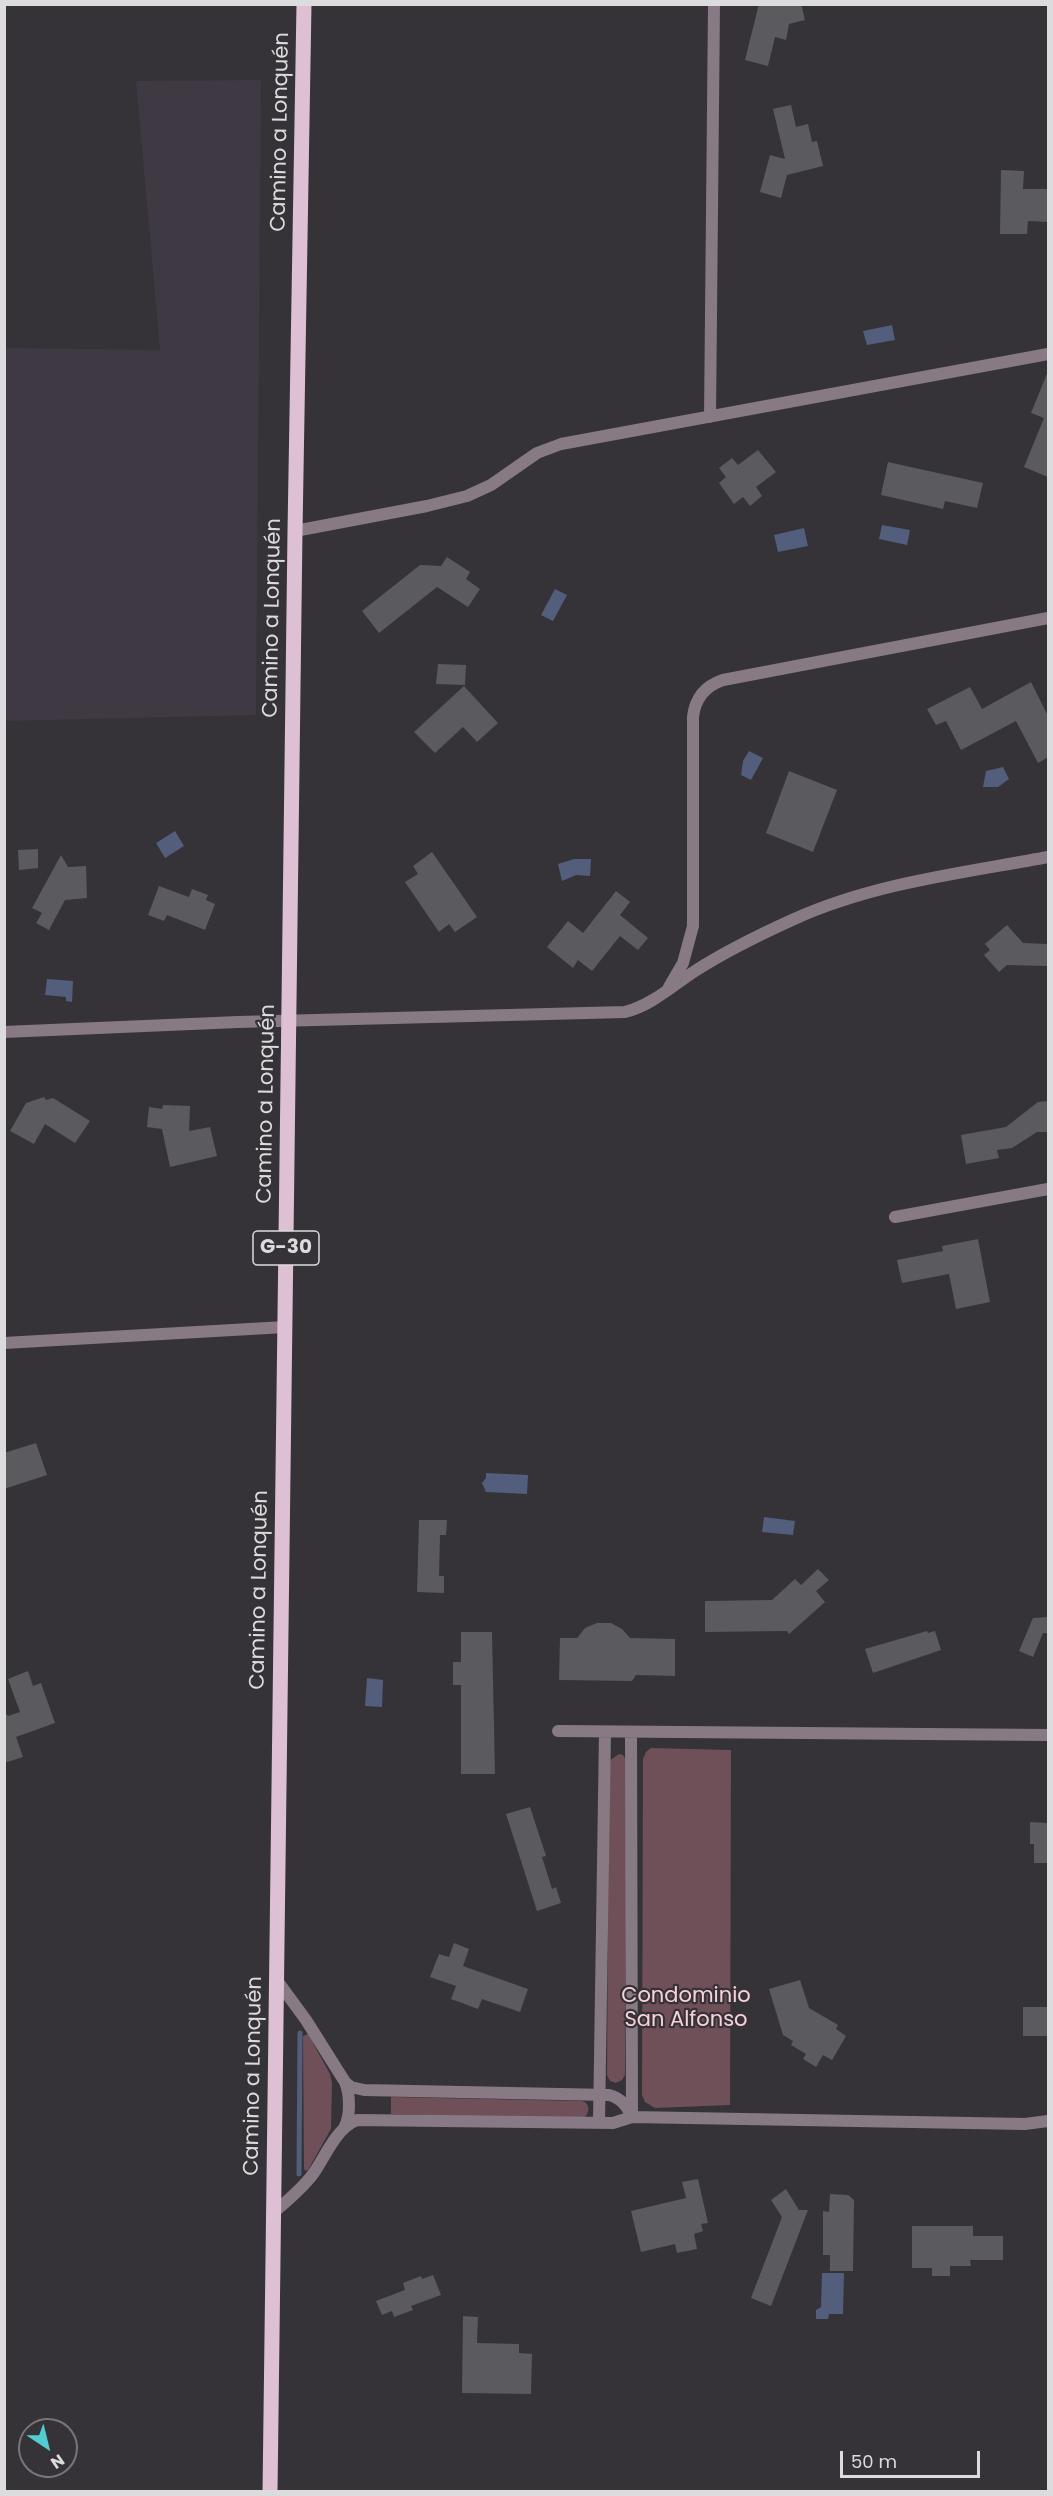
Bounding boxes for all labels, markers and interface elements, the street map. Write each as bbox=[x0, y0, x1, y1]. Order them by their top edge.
street label: Camino a Lonquén bbox=[267, 32, 295, 232]
street label: Camino a Lonquén bbox=[259, 518, 287, 718]
street label: Camino a Lonquén bbox=[253, 1004, 281, 1204]
road number: G-30 bbox=[253, 1231, 319, 1265]
street label: Camino a Lonquén bbox=[246, 1490, 274, 1690]
street label: Camino a Lonquén bbox=[240, 1976, 268, 2176]
park label: Condominio San Alfonso bbox=[621, 1984, 751, 2034]
north arrow bbox=[18, 2418, 78, 2478]
scale bar bbox=[843, 2439, 982, 2477]
text: N bbox=[46, 2449, 69, 2474]
text: 50 m bbox=[851, 2449, 897, 2474]

